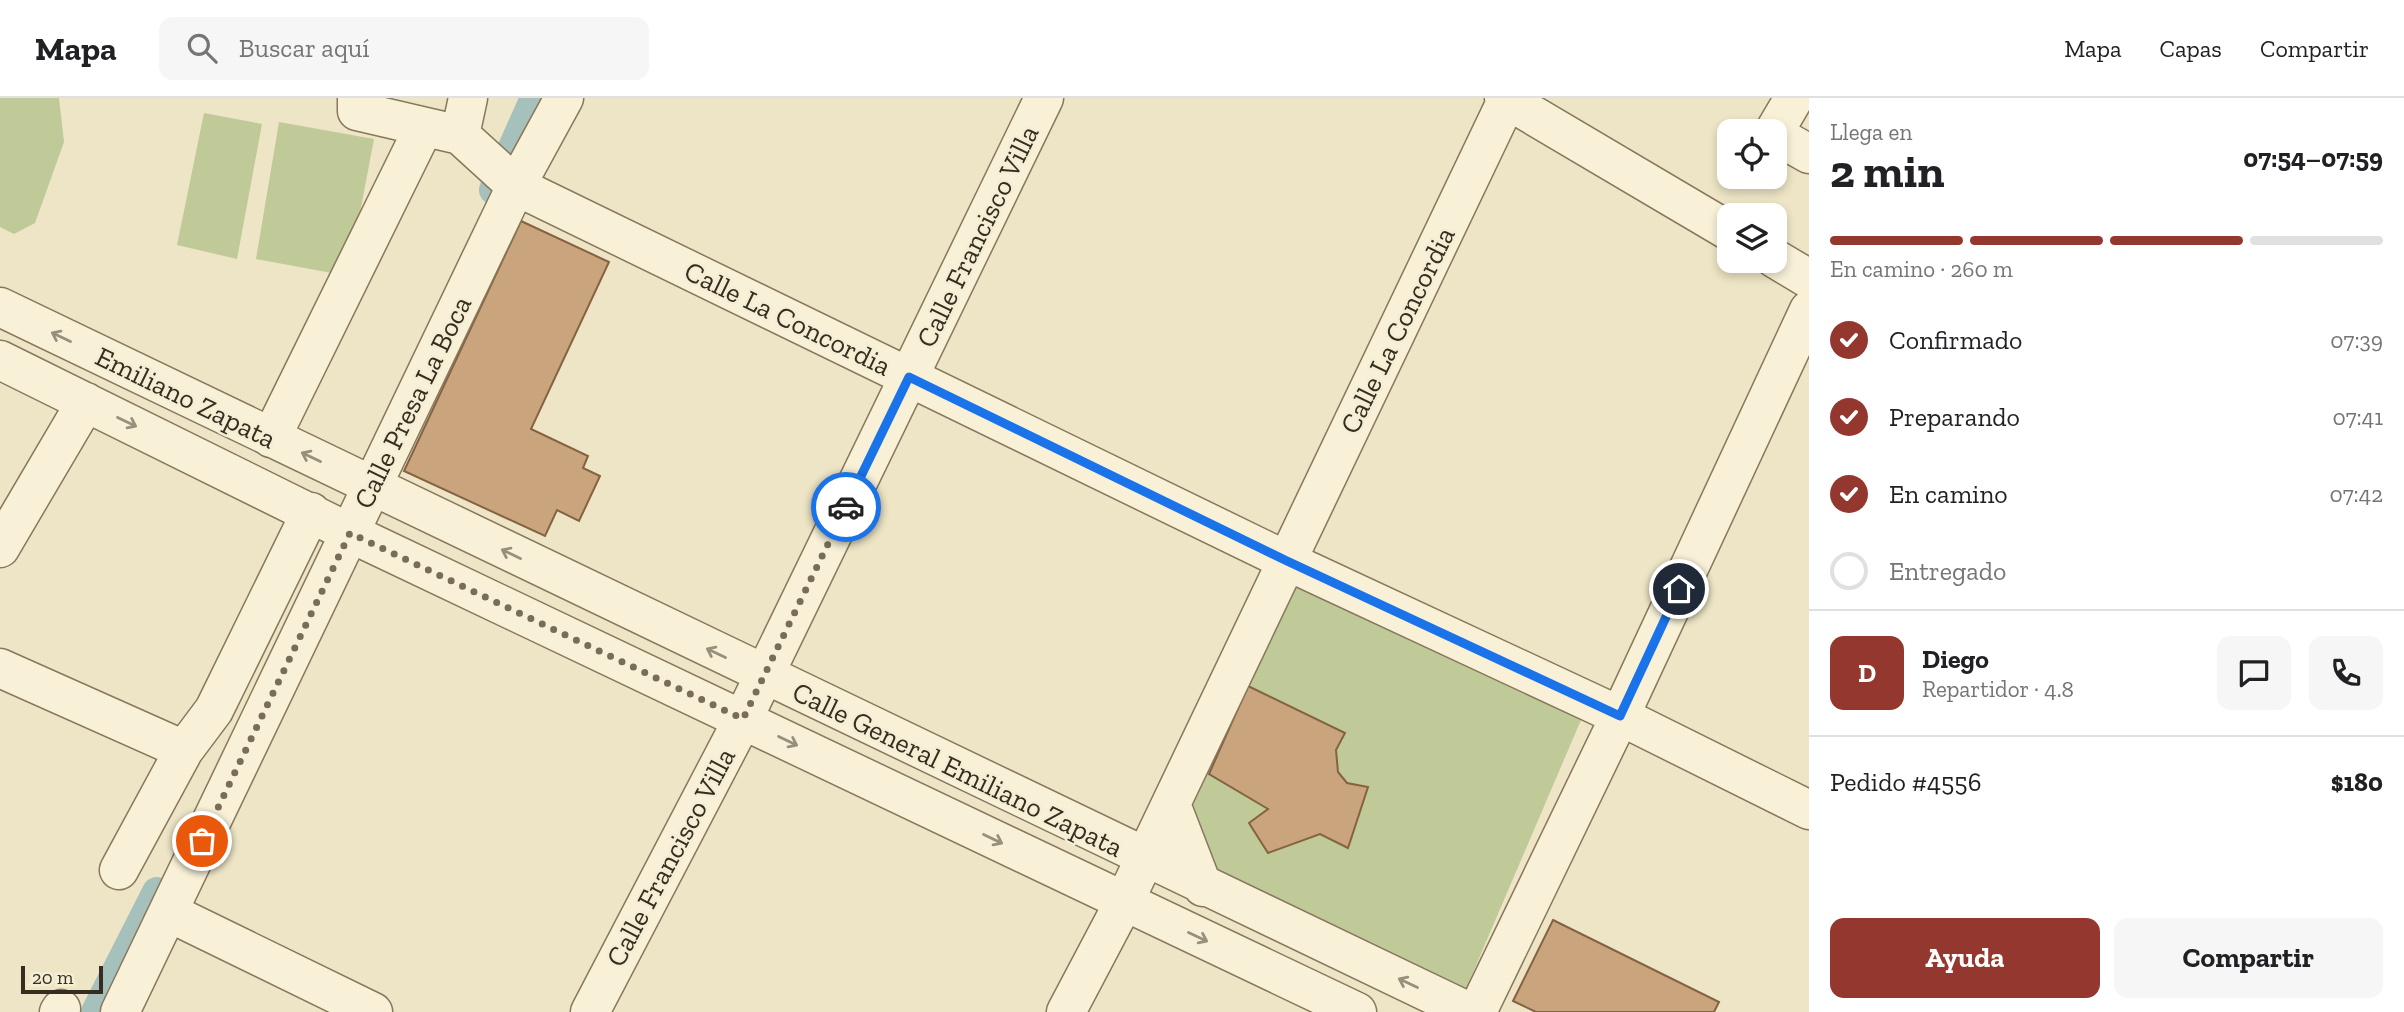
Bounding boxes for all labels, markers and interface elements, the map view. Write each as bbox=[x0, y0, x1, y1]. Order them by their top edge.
search box bbox=[159, 17, 649, 80]
text: Mapa bbox=[35, 29, 117, 68]
icon: search bbox=[183, 29, 221, 67]
text: Buscar aquí bbox=[239, 32, 370, 64]
text: Mapa bbox=[2064, 34, 2121, 63]
text: Capas bbox=[2159, 34, 2222, 63]
text: Compartir bbox=[2260, 34, 2369, 63]
text: Llega en bbox=[1830, 118, 1912, 146]
map controls bbox=[1717, 119, 1787, 273]
button: locate bbox=[1717, 119, 1787, 189]
street label: Calle Francisco Villa bbox=[909, 120, 1046, 352]
text: 07:54–07:59 bbox=[2243, 142, 2383, 174]
text: 2 min bbox=[1830, 144, 1945, 199]
button: layers bbox=[1717, 203, 1787, 273]
street label: Calle La Concordia bbox=[1333, 221, 1462, 439]
street label: Calle La Concordia bbox=[679, 254, 897, 383]
text: En camino · 260 m bbox=[1830, 255, 2013, 283]
street label: Calle Presa La Boca bbox=[347, 290, 478, 514]
icon: check bbox=[1830, 321, 1868, 359]
text: Confirmado bbox=[1889, 324, 2022, 356]
text: 07:39 bbox=[2330, 326, 2383, 354]
one-way arrow bbox=[51, 330, 73, 343]
street label: Emiliano Zapata bbox=[90, 340, 282, 456]
icon: check bbox=[1830, 398, 1868, 436]
text: Preparando bbox=[1889, 401, 2020, 433]
text: 07:41 bbox=[2333, 403, 2383, 431]
one-way arrow bbox=[116, 415, 137, 429]
one-way arrow bbox=[301, 450, 322, 463]
courier bbox=[811, 472, 881, 542]
icon: check bbox=[1830, 475, 1868, 513]
text: En camino bbox=[1889, 478, 2008, 510]
text: 07:42 bbox=[2330, 480, 2383, 508]
icon: car bbox=[827, 488, 865, 526]
one-way arrow bbox=[501, 546, 522, 560]
text: Entregado bbox=[1889, 555, 2006, 587]
pin bbox=[1649, 559, 1709, 619]
icon: home bbox=[1660, 570, 1698, 608]
button: chat bbox=[2217, 636, 2291, 710]
button: phone bbox=[2309, 636, 2383, 710]
text: Diego bbox=[1922, 643, 1989, 675]
one-way arrow bbox=[706, 645, 727, 659]
text: D bbox=[1858, 657, 1876, 689]
street label: Calle General Emiliano Zapata bbox=[787, 675, 1129, 864]
text: Repartidor · 4.8 bbox=[1922, 675, 2074, 703]
one-way arrow bbox=[777, 734, 798, 748]
street label: Calle Francisco Villa bbox=[599, 742, 742, 972]
text: Pedido #4556 bbox=[1830, 766, 1981, 798]
text: $180 bbox=[2331, 766, 2383, 798]
pin bbox=[172, 811, 232, 871]
icon: bag bbox=[183, 822, 221, 860]
one-way arrow bbox=[982, 833, 1003, 846]
button: Ayuda bbox=[1830, 918, 2100, 998]
button: Compartir bbox=[2114, 918, 2383, 998]
one-way arrow bbox=[1187, 931, 1208, 944]
scale bar bbox=[21, 963, 103, 995]
text: 20 m bbox=[32, 966, 73, 989]
one-way arrow bbox=[1398, 976, 1419, 989]

